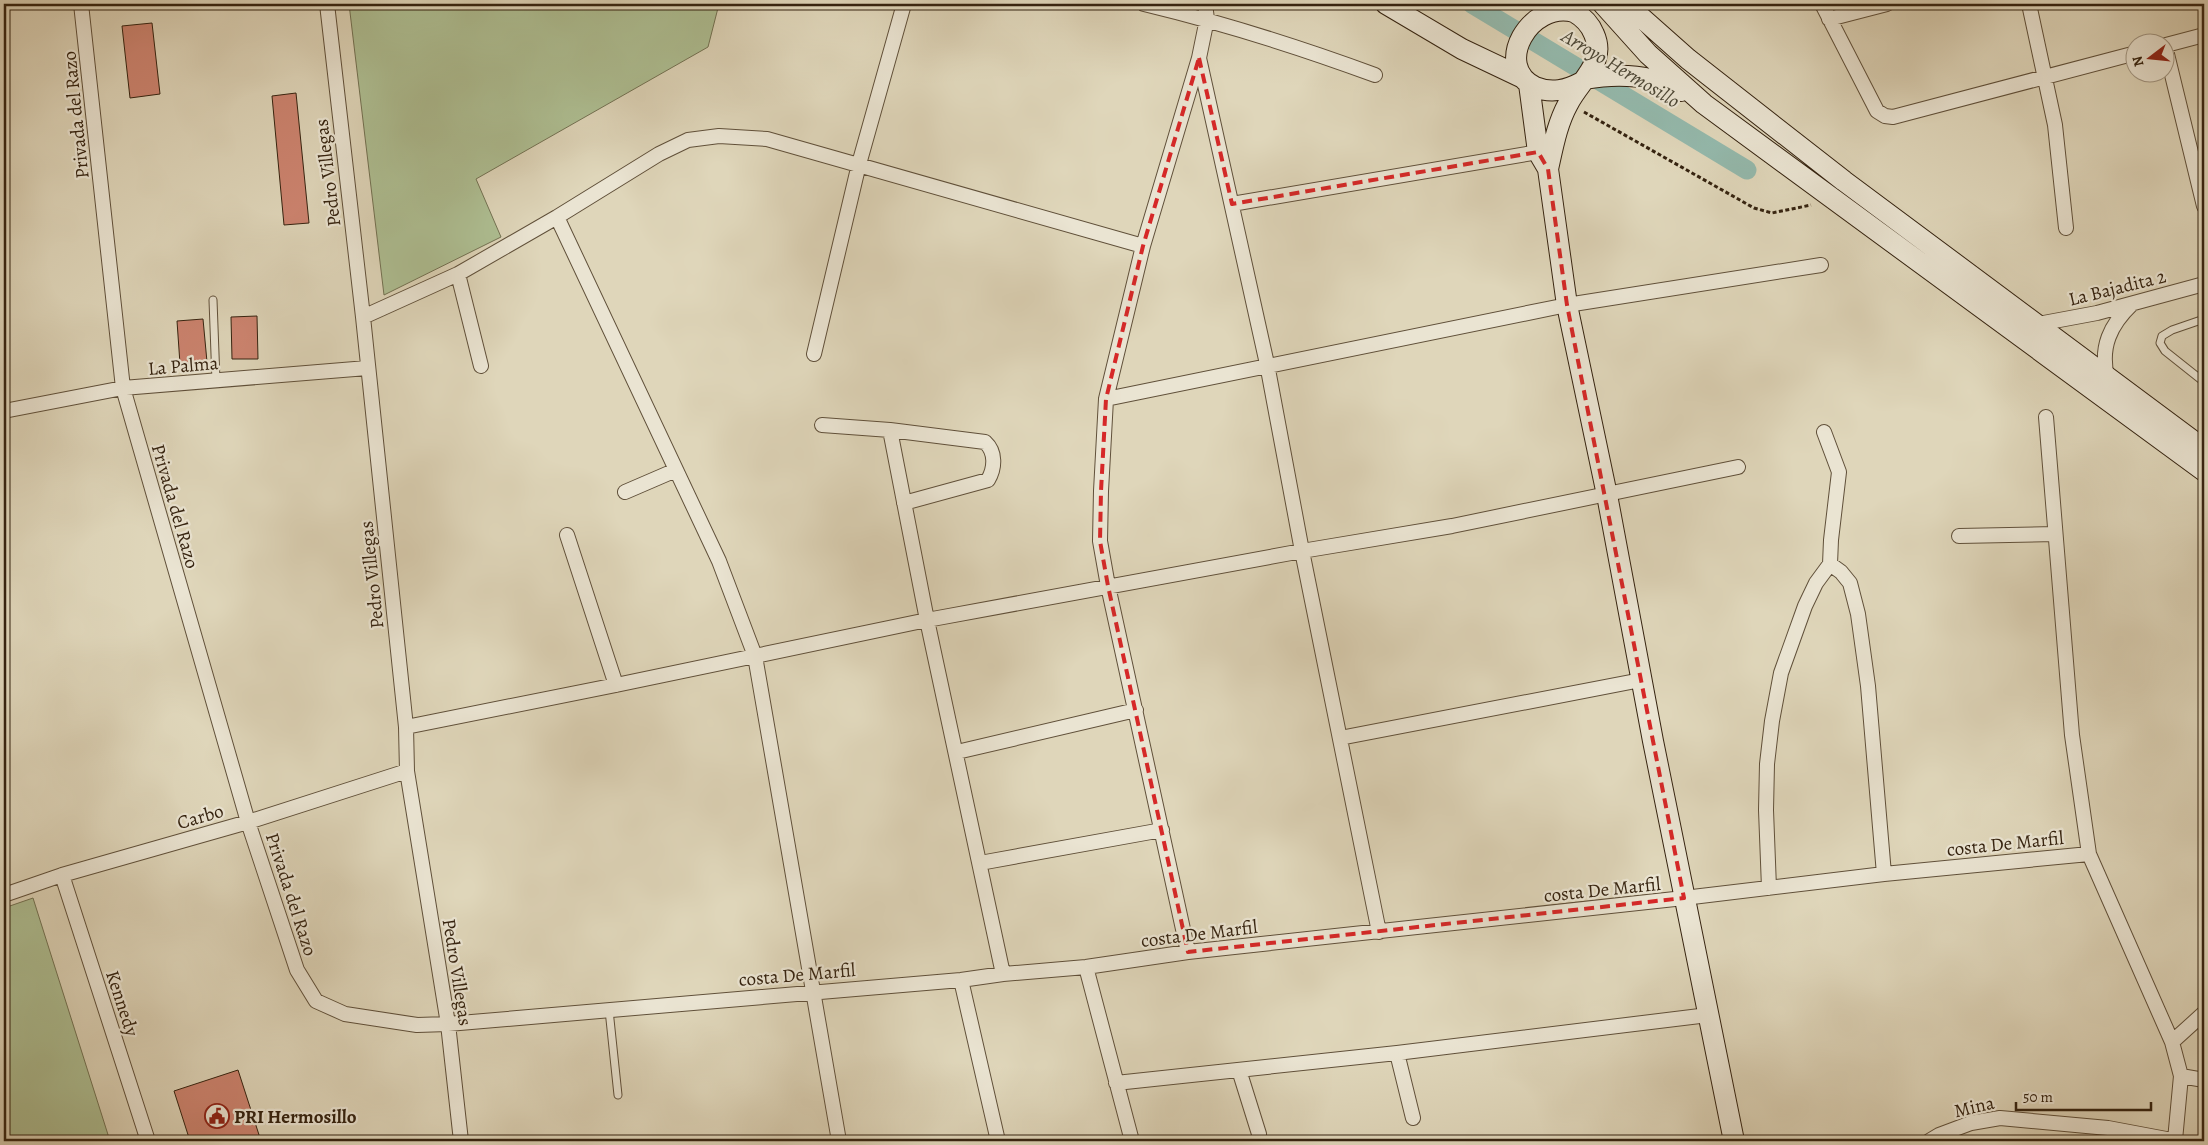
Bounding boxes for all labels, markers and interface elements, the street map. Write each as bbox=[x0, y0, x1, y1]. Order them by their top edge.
water label: Arroyo Hermosillo bbox=[1556, 22, 1685, 114]
north arrow bbox=[2126, 32, 2176, 82]
street label: Privada del Razo bbox=[56, 50, 96, 180]
text: N bbox=[2127, 54, 2149, 69]
street label: Pedro Villegas bbox=[308, 118, 347, 228]
street label: La Bajadita 2 bbox=[2066, 263, 2169, 313]
street label: La Palma bbox=[147, 350, 219, 382]
street label: Privada del Razo bbox=[145, 441, 205, 571]
street label: Pedro Villegas bbox=[353, 520, 391, 630]
street label: Carbo bbox=[174, 798, 227, 836]
street label: costa De Marfil bbox=[1945, 825, 2065, 863]
street label: Privada del Razo bbox=[259, 829, 323, 959]
street label: costa De Marfil bbox=[1542, 871, 1662, 909]
street label: costa De Marfil bbox=[1139, 914, 1259, 954]
street label: Pedro Villegas bbox=[436, 917, 478, 1028]
street label: costa De Marfil bbox=[738, 957, 857, 993]
street label: Kennedy bbox=[99, 967, 145, 1040]
scale bar bbox=[2016, 1080, 2150, 1112]
text: 50 m bbox=[2023, 1087, 2053, 1107]
street label: Mina bbox=[1952, 1090, 1997, 1124]
public building icon: PRI Hermosillo bbox=[204, 1103, 230, 1129]
place label: PRI Hermosillo bbox=[234, 1104, 357, 1130]

